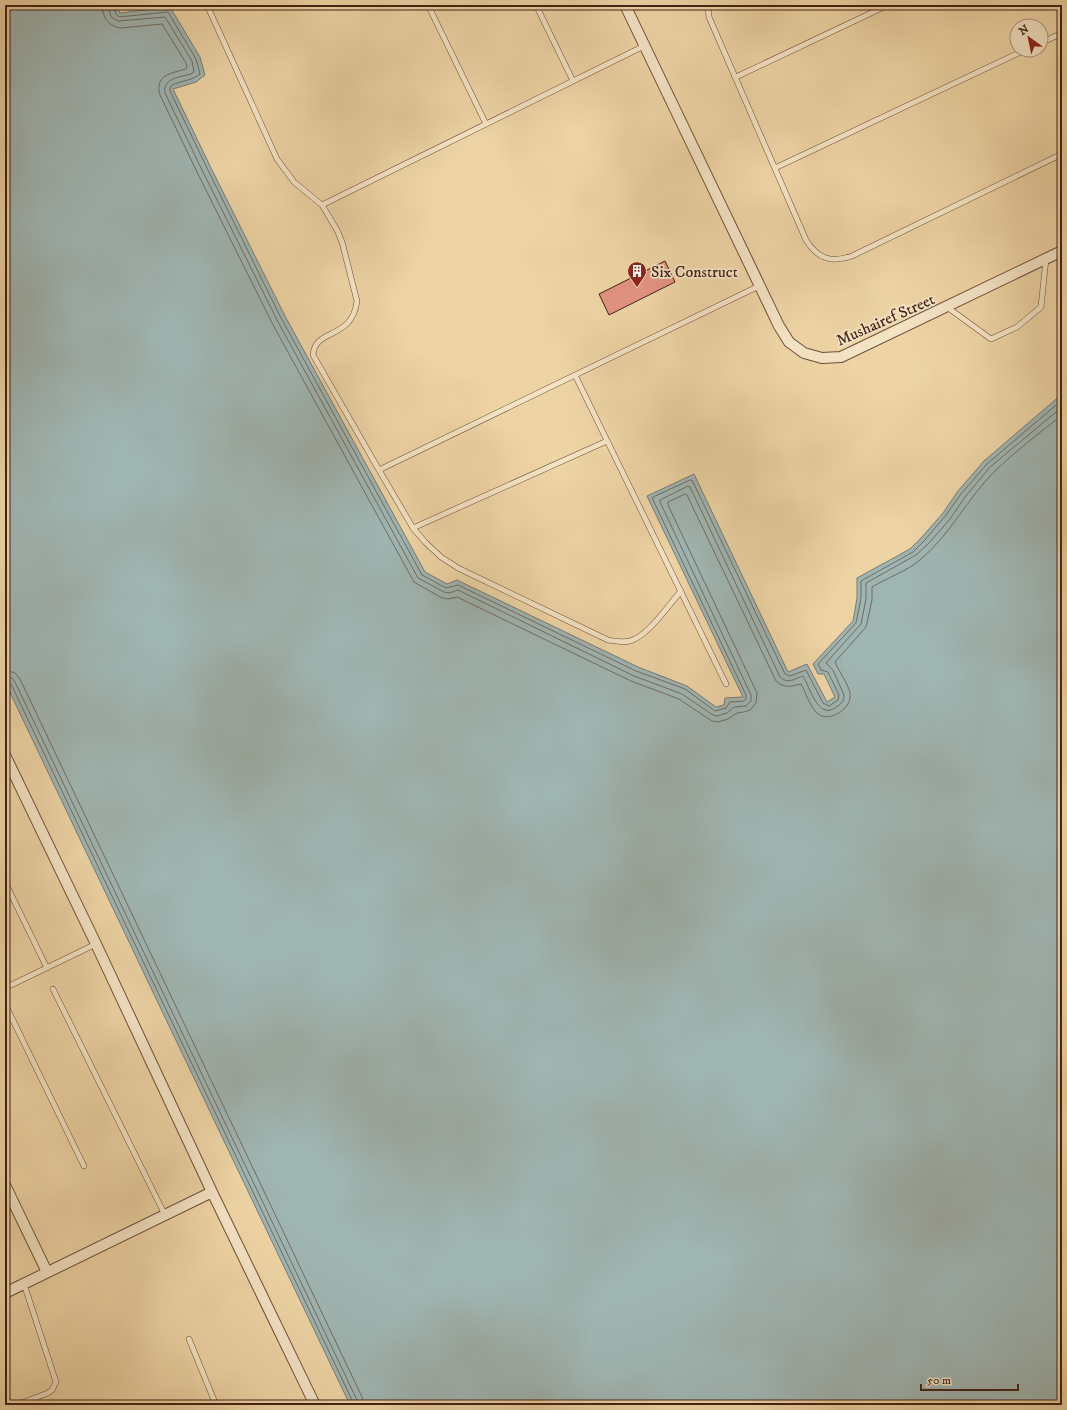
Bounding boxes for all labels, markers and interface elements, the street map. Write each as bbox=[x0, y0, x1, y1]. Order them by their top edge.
north arrow bbox=[1009, 18, 1049, 58]
text: N bbox=[1016, 22, 1032, 39]
building icon: Six Construct bbox=[626, 260, 648, 288]
place label: Six Construct bbox=[651, 262, 738, 282]
street label: Mushairef Street bbox=[833, 289, 938, 351]
scale bar bbox=[921, 1366, 1018, 1392]
text: 50 m bbox=[927, 1373, 951, 1388]

